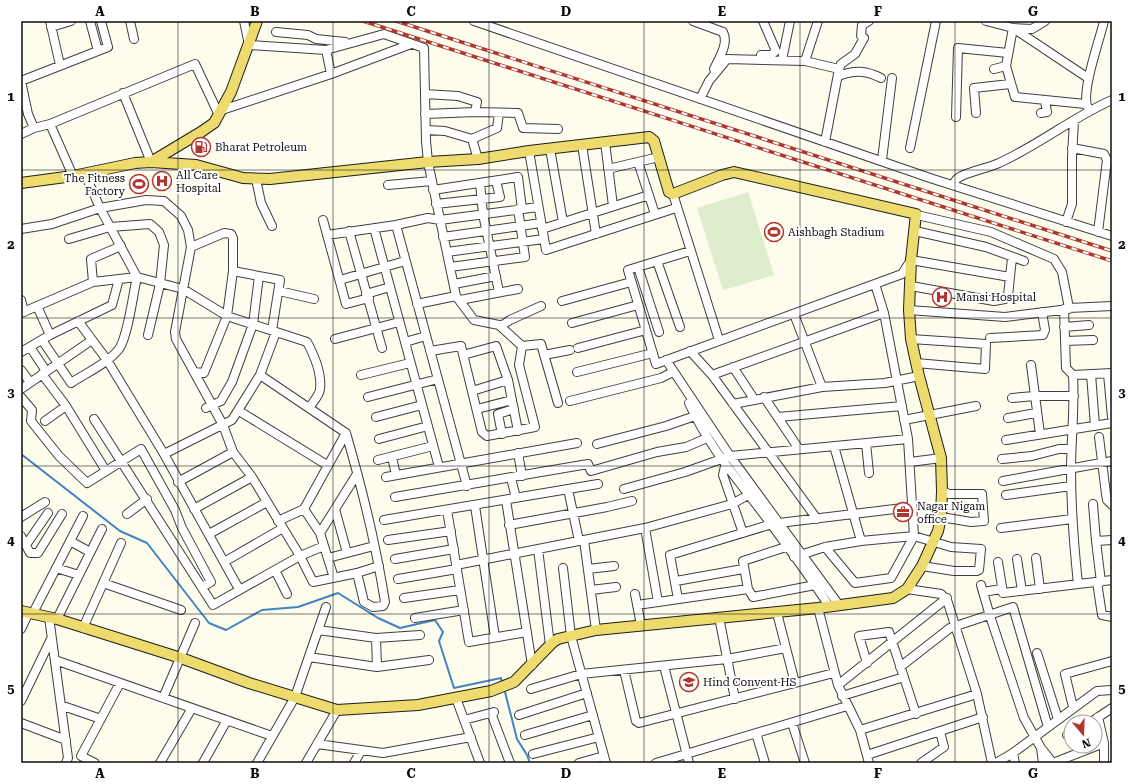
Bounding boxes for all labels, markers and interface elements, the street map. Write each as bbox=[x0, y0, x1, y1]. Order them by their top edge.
text: A bbox=[95, 4, 105, 19]
text: B bbox=[250, 4, 260, 19]
text: C bbox=[406, 4, 416, 19]
text: D bbox=[561, 4, 571, 19]
text: E bbox=[718, 4, 726, 19]
text: F bbox=[874, 4, 882, 19]
text: G bbox=[1028, 4, 1038, 19]
text: 1 bbox=[7, 89, 15, 104]
text: 1 bbox=[1118, 89, 1126, 104]
fuel station icon: Bharat Petroleum bbox=[190, 136, 212, 158]
place label: Bharat Petroleum bbox=[215, 141, 307, 154]
place label: All Care Hospital bbox=[176, 169, 222, 195]
hospital icon: All Care Hospital bbox=[151, 170, 173, 192]
place label: The Fitness Factory bbox=[64, 172, 125, 198]
sports icon: The Fitness Factory bbox=[128, 173, 150, 195]
sports icon: Aishbagh Stadium bbox=[763, 221, 785, 243]
place label: Aishbagh Stadium bbox=[788, 226, 885, 239]
text: 2 bbox=[7, 237, 15, 252]
text: 2 bbox=[1118, 237, 1126, 252]
hospital icon: Mansi Hospital bbox=[931, 286, 953, 308]
place label: Mansi Hospital bbox=[956, 291, 1037, 304]
text: 3 bbox=[7, 385, 15, 400]
text: 3 bbox=[1118, 385, 1126, 400]
place label: Nagar Nigam office bbox=[917, 500, 985, 526]
office icon: Nagar Nigam office bbox=[892, 501, 914, 523]
text: 4 bbox=[7, 533, 15, 548]
text: 4 bbox=[1118, 533, 1126, 548]
school or university icon: Hind Convent HS bbox=[678, 671, 700, 693]
place label: Hind Convent HS bbox=[703, 676, 797, 689]
text: 5 bbox=[7, 681, 15, 696]
text: 5 bbox=[1118, 681, 1126, 696]
north arrow bbox=[1063, 714, 1103, 754]
text: N bbox=[1079, 735, 1092, 751]
text: A bbox=[95, 766, 105, 781]
text: B bbox=[250, 766, 260, 781]
text: C bbox=[406, 766, 416, 781]
text: D bbox=[561, 766, 571, 781]
text: E bbox=[718, 766, 726, 781]
text: F bbox=[874, 766, 882, 781]
text: G bbox=[1028, 766, 1038, 781]

